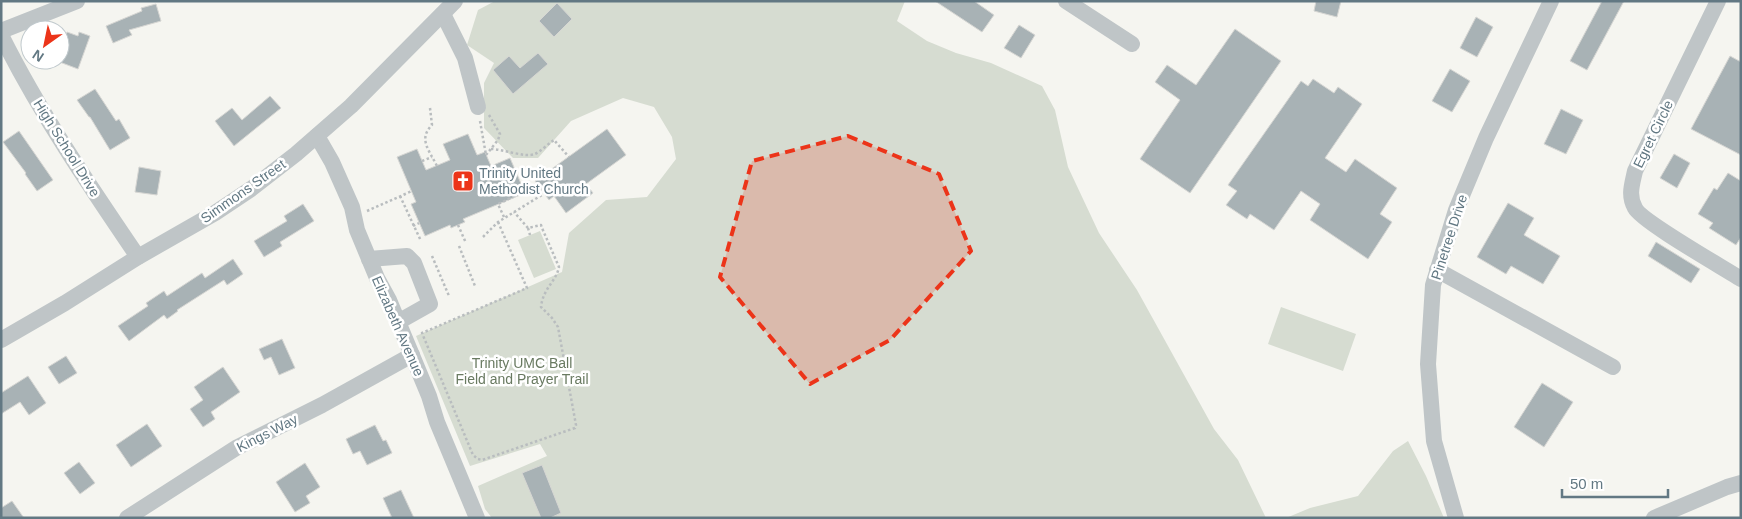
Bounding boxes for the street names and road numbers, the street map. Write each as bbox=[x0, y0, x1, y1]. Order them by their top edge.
street label: High School Drive bbox=[31, 96, 104, 200]
street label: Egret Circle bbox=[1630, 97, 1676, 170]
street label: Simmons Street bbox=[198, 156, 288, 226]
street label: Pinetree Drive bbox=[1428, 192, 1470, 282]
street label: Elizabeth Avenue bbox=[369, 273, 427, 379]
street label: Kings Way bbox=[234, 411, 300, 455]

